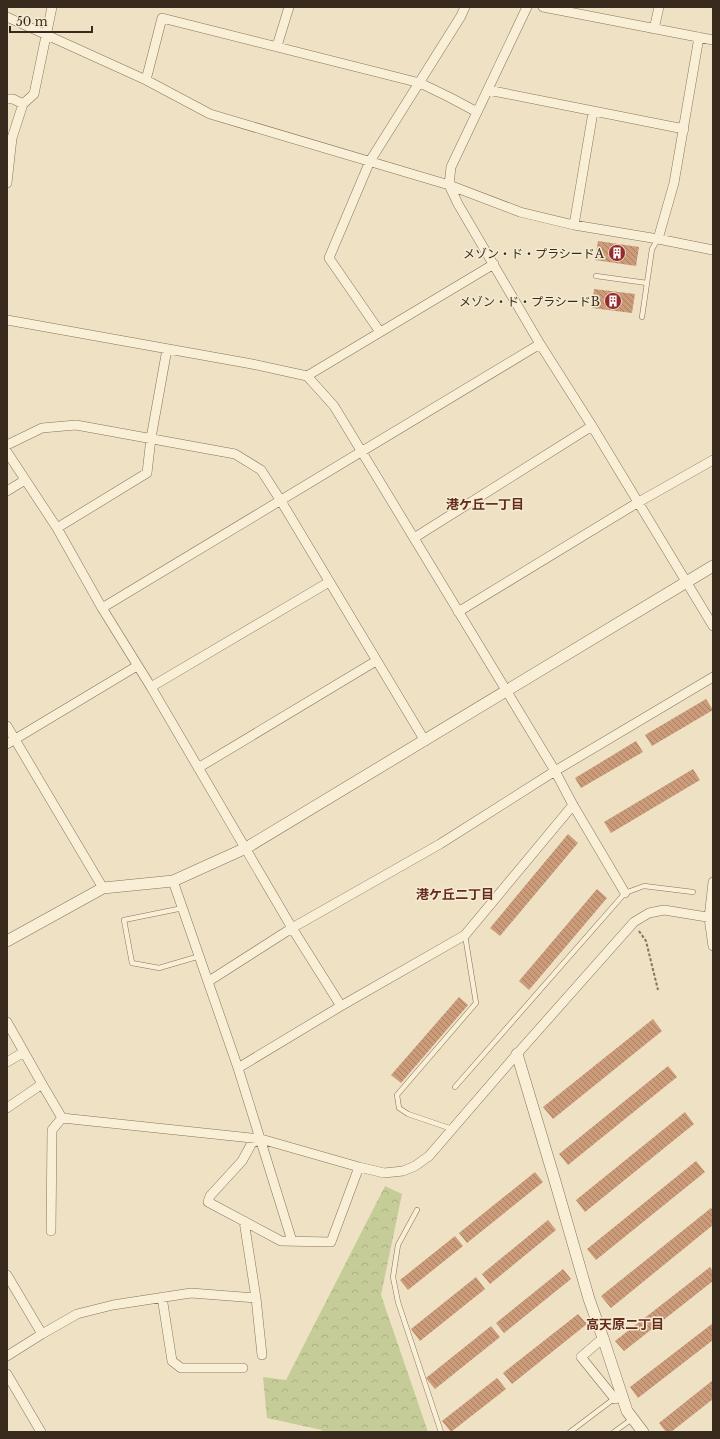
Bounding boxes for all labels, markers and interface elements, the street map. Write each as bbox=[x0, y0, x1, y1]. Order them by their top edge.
scale bar bbox=[10, 8, 92, 34]
text: 50 m bbox=[16, 14, 48, 29]
building icon: メゾン・ド・プラシードA bbox=[607, 243, 627, 263]
place label: メゾン・ド・プラシードA bbox=[463, 246, 605, 261]
building icon: メゾン・ド・プラシードB bbox=[603, 291, 623, 311]
place label: メゾン・ド・プラシードB bbox=[459, 294, 600, 309]
district label: 港ケ丘一丁目 bbox=[446, 496, 524, 513]
district label: 港ケ丘二丁目 bbox=[416, 886, 494, 903]
district label: 高天原二丁目 bbox=[586, 1316, 664, 1333]

